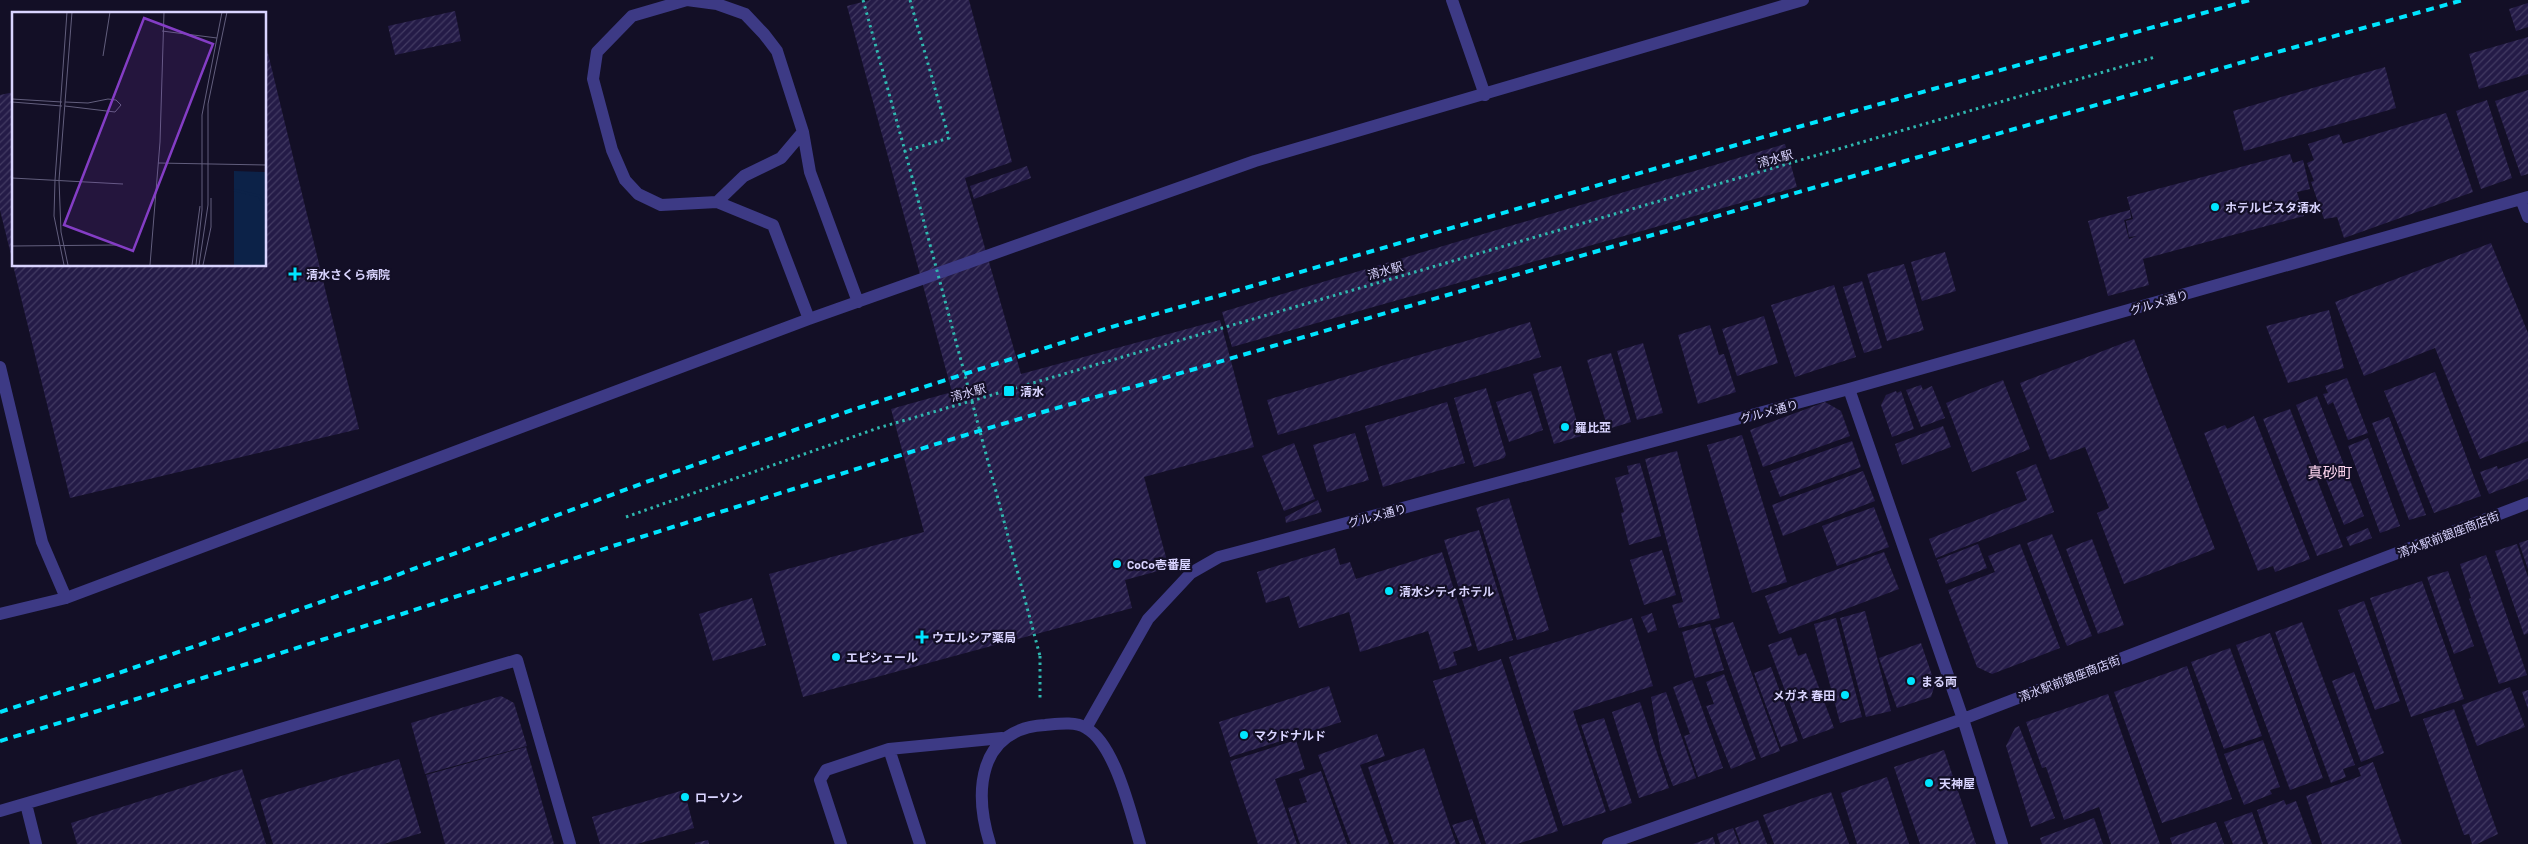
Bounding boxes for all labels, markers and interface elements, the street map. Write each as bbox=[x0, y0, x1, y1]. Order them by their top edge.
inset map bbox=[12, 12, 266, 266]
street label: 清水駅 bbox=[1756, 146, 1794, 170]
place label: ホテルビスタ清水 bbox=[2225, 200, 2321, 214]
marker: ホテルビスタ清水 bbox=[2209, 201, 2221, 213]
street label: 清水駅 bbox=[1366, 258, 1404, 282]
marker: 清水さくら病院 bbox=[288, 267, 302, 281]
place label: 清水さくら病院 bbox=[306, 267, 390, 281]
street label: グルメ通り bbox=[2128, 287, 2190, 317]
street label: 清水駅 bbox=[949, 380, 987, 404]
marker: 清水 bbox=[1002, 384, 1016, 398]
place label: 清水 bbox=[1020, 384, 1044, 398]
street label: グルメ通り bbox=[1738, 396, 1800, 426]
place label: 羅比亞 bbox=[1575, 420, 1611, 434]
marker: 羅比亞 bbox=[1559, 421, 1571, 433]
district label: 真砂町 bbox=[2307, 463, 2353, 481]
street label: グルメ通り bbox=[1346, 500, 1408, 530]
street label: 清水駅前銀座商店街 bbox=[2395, 508, 2501, 560]
place label: CoCo壱番屋 bbox=[1127, 557, 1191, 571]
marker: CoCo壱番屋 bbox=[1111, 558, 1123, 570]
place label: 清水シティホテル bbox=[1399, 584, 1494, 598]
marker: 清水シティホテル bbox=[1383, 585, 1395, 597]
place label: ウエルシア薬局 bbox=[932, 630, 1016, 644]
marker: ウエルシア薬局 bbox=[916, 631, 928, 643]
place label: エピシェール bbox=[846, 650, 918, 664]
marker: エピシェール bbox=[830, 651, 842, 663]
street label: 清水駅前銀座商店街 bbox=[2016, 652, 2122, 704]
place label: まる両 bbox=[1921, 674, 1957, 688]
marker: まる両 bbox=[1905, 675, 1917, 687]
place label: メガネ 春田 bbox=[1773, 688, 1835, 702]
marker: メガネ 春田 bbox=[1839, 689, 1851, 701]
place label: マクドナルド bbox=[1254, 728, 1326, 742]
marker: マクドナルド bbox=[1238, 729, 1250, 741]
place label: 天神屋 bbox=[1939, 776, 1975, 790]
marker: 天神屋 bbox=[1923, 777, 1935, 789]
place label: ローソン bbox=[695, 790, 743, 804]
marker: ローソン bbox=[679, 791, 691, 803]

